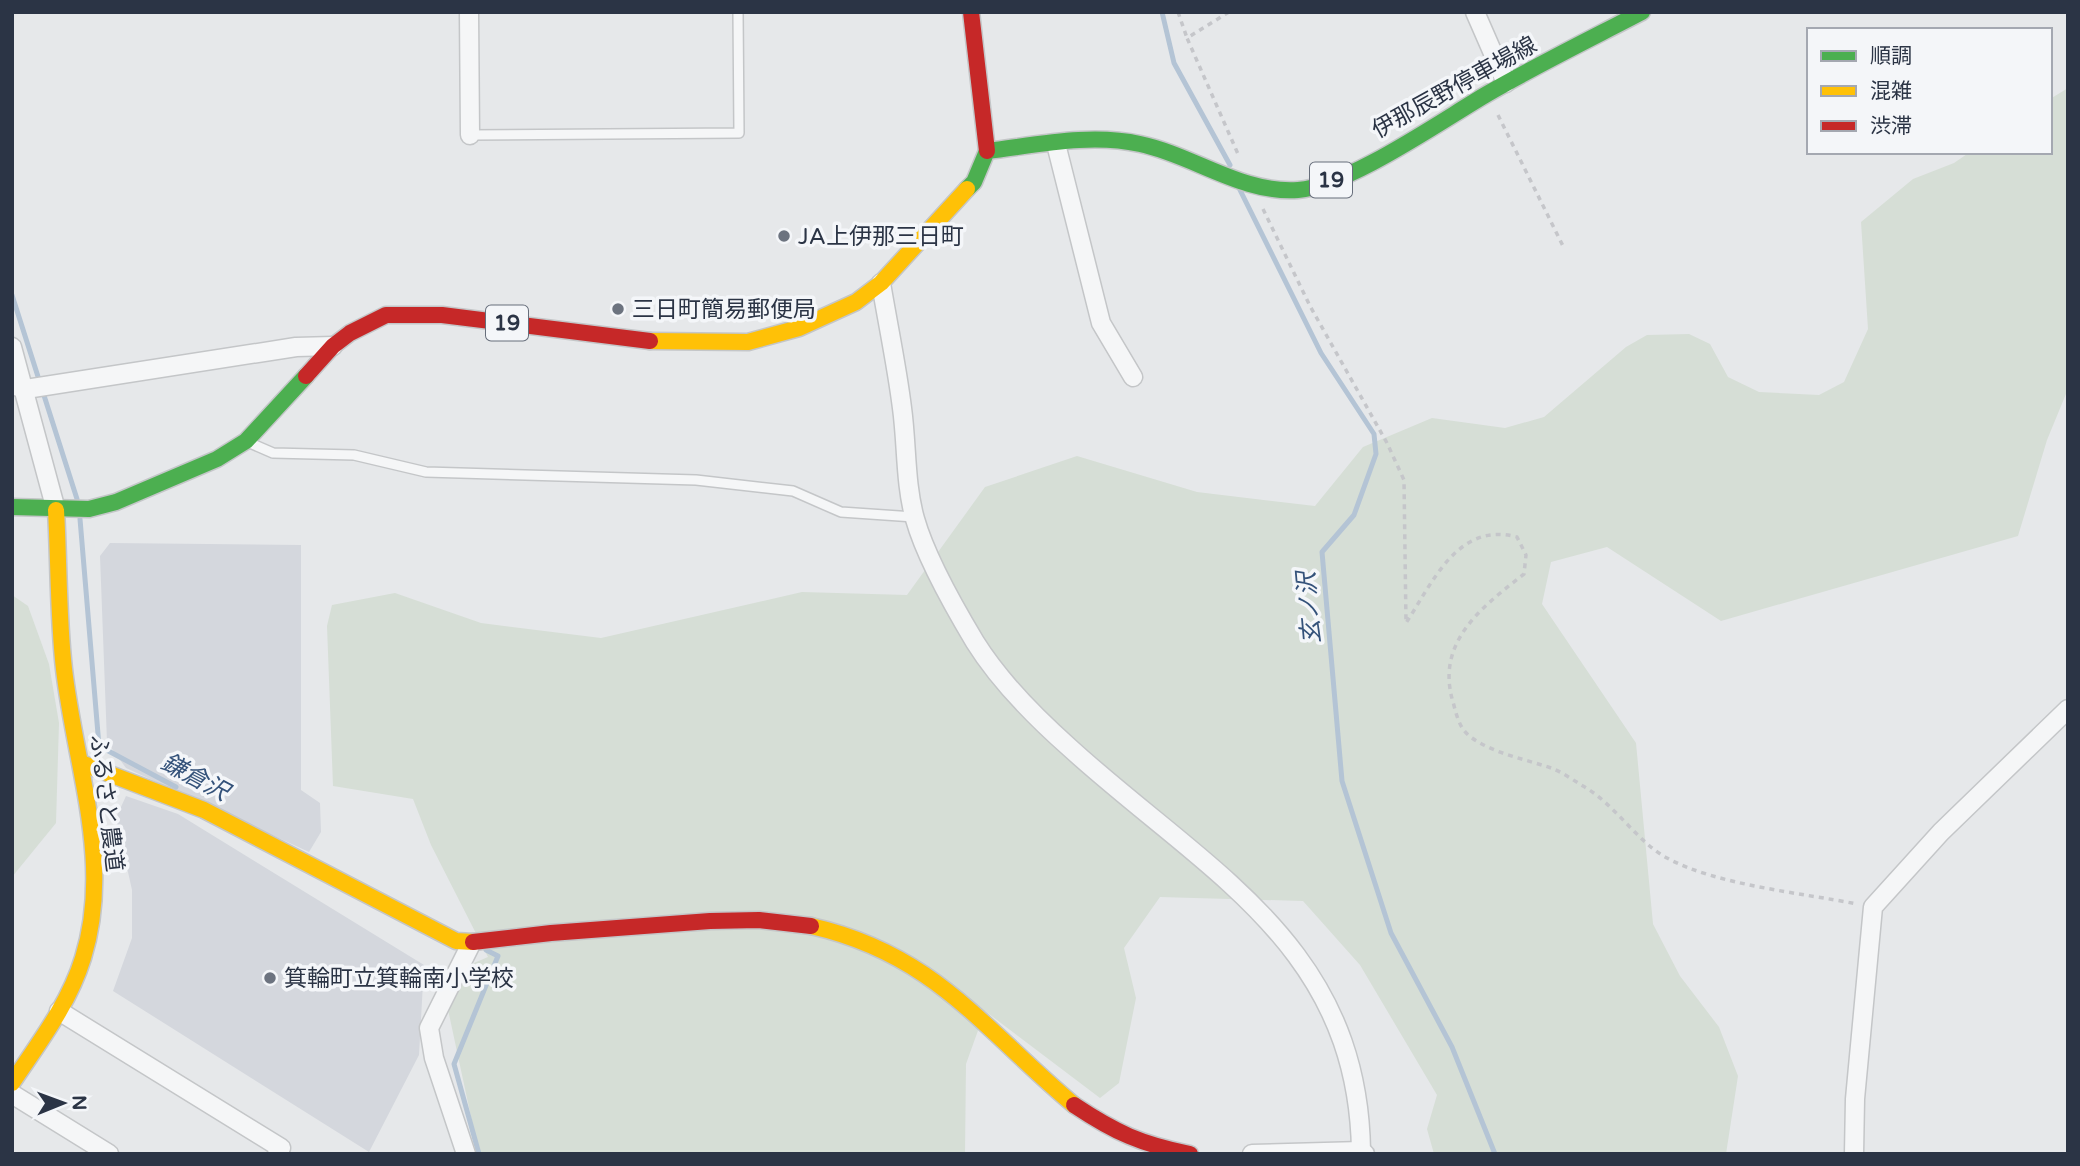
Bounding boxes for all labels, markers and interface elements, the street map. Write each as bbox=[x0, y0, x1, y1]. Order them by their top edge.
legend bbox=[1807, 28, 2052, 154]
street label: 伊那辰野停車場線 bbox=[1367, 31, 1542, 145]
text: 順調 bbox=[1870, 44, 1912, 69]
text: 混雑 bbox=[1870, 79, 1912, 104]
text: 渋滞 bbox=[1870, 114, 1912, 139]
road number: 19 bbox=[1310, 162, 1352, 198]
place label: JA上伊那三日町 bbox=[798, 223, 964, 251]
marker: JA上伊那三日町 bbox=[776, 228, 792, 244]
place label: 三日町簡易郵便局 bbox=[632, 296, 816, 324]
marker: 三日町簡易郵便局 bbox=[610, 301, 626, 317]
road number: 19 bbox=[486, 306, 528, 340]
water label: 玄ノ沢 bbox=[1292, 568, 1327, 645]
street label: ふるさと農道 bbox=[84, 733, 128, 873]
water label: 鎌倉沢 bbox=[156, 748, 236, 809]
place label: 箕輪町立箕輪南小学校 bbox=[284, 965, 514, 993]
marker: 箕輪町立箕輪南小学校 bbox=[262, 970, 278, 986]
north arrow bbox=[28, 1068, 98, 1138]
text: N bbox=[68, 1095, 90, 1111]

